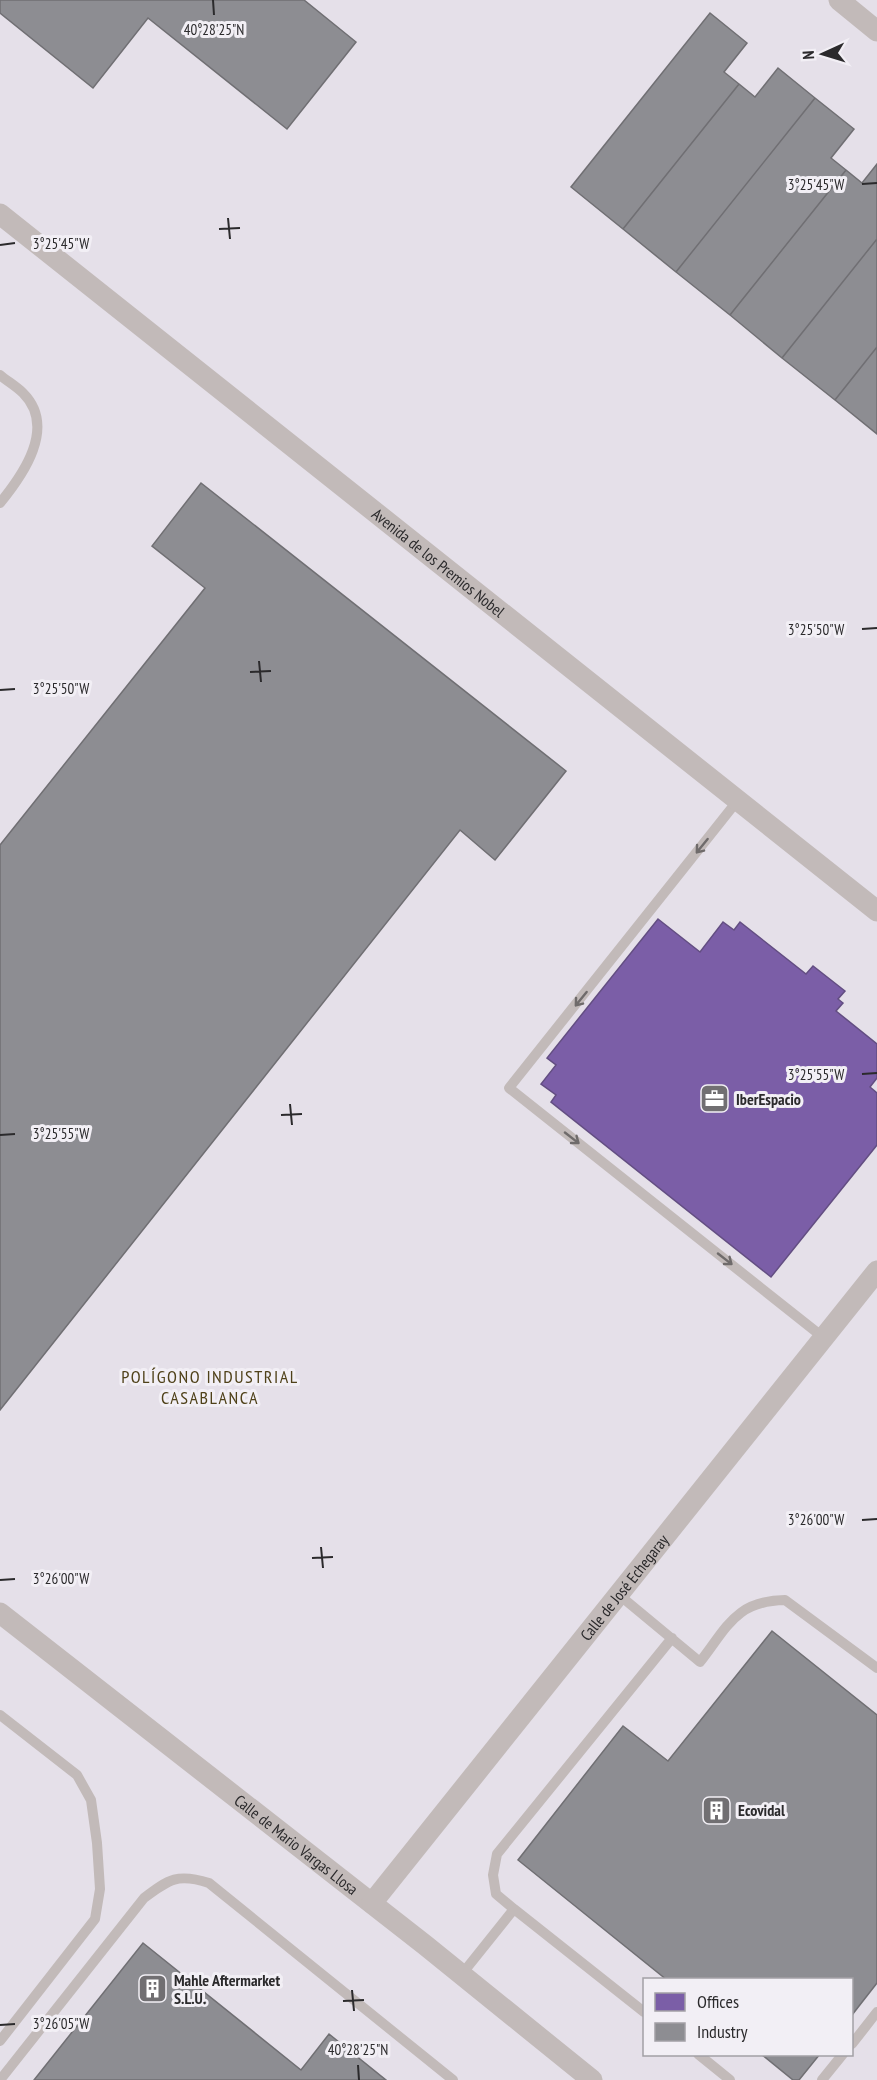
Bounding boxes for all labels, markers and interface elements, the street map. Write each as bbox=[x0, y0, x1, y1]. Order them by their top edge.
text: 40°28'25"N bbox=[184, 20, 244, 39]
north arrow bbox=[793, 24, 853, 84]
text: N bbox=[798, 50, 818, 60]
text: 3°25'45"W bbox=[788, 175, 844, 194]
text: 3°25'45"W bbox=[33, 234, 89, 253]
street label: Avenida de los Premios Nobel bbox=[368, 504, 509, 621]
text: 3°25'50"W bbox=[788, 620, 844, 639]
text: 3°25'50"W bbox=[33, 679, 89, 698]
one-way arrow bbox=[696, 838, 709, 854]
one-way arrow bbox=[574, 990, 587, 1006]
text: 3°25'55"W bbox=[788, 1065, 844, 1084]
office icon: IberEspacio bbox=[699, 1083, 731, 1115]
place label: IberEspacio bbox=[736, 1089, 801, 1109]
text: 3°25'55"W bbox=[33, 1124, 89, 1143]
one-way arrow bbox=[564, 1132, 580, 1145]
one-way arrow bbox=[717, 1252, 733, 1265]
district label: POLÍGONO INDUSTRIAL CASABLANCA bbox=[121, 1365, 299, 1409]
text: 3°26'00"W bbox=[788, 1510, 844, 1529]
street label: Calle de José Echegaray bbox=[576, 1530, 673, 1645]
text: 3°26'00"W bbox=[33, 1569, 89, 1588]
street label: Calle de Mario Vargas Llosa bbox=[231, 1790, 362, 1899]
building icon: Ecovidal bbox=[701, 1794, 733, 1826]
place label: Ecovidal bbox=[738, 1800, 785, 1820]
place label: Mahle Aftermarket S.L.U. bbox=[174, 1970, 280, 2008]
building icon: Mahle Aftermarket S.L.U. bbox=[137, 1973, 169, 2005]
legend bbox=[643, 1978, 853, 2056]
text: Offices bbox=[697, 1990, 739, 2013]
text: 3°26'05"W bbox=[33, 2014, 89, 2033]
text: Industry bbox=[697, 2020, 748, 2043]
text: 40°28'25"N bbox=[328, 2040, 388, 2059]

